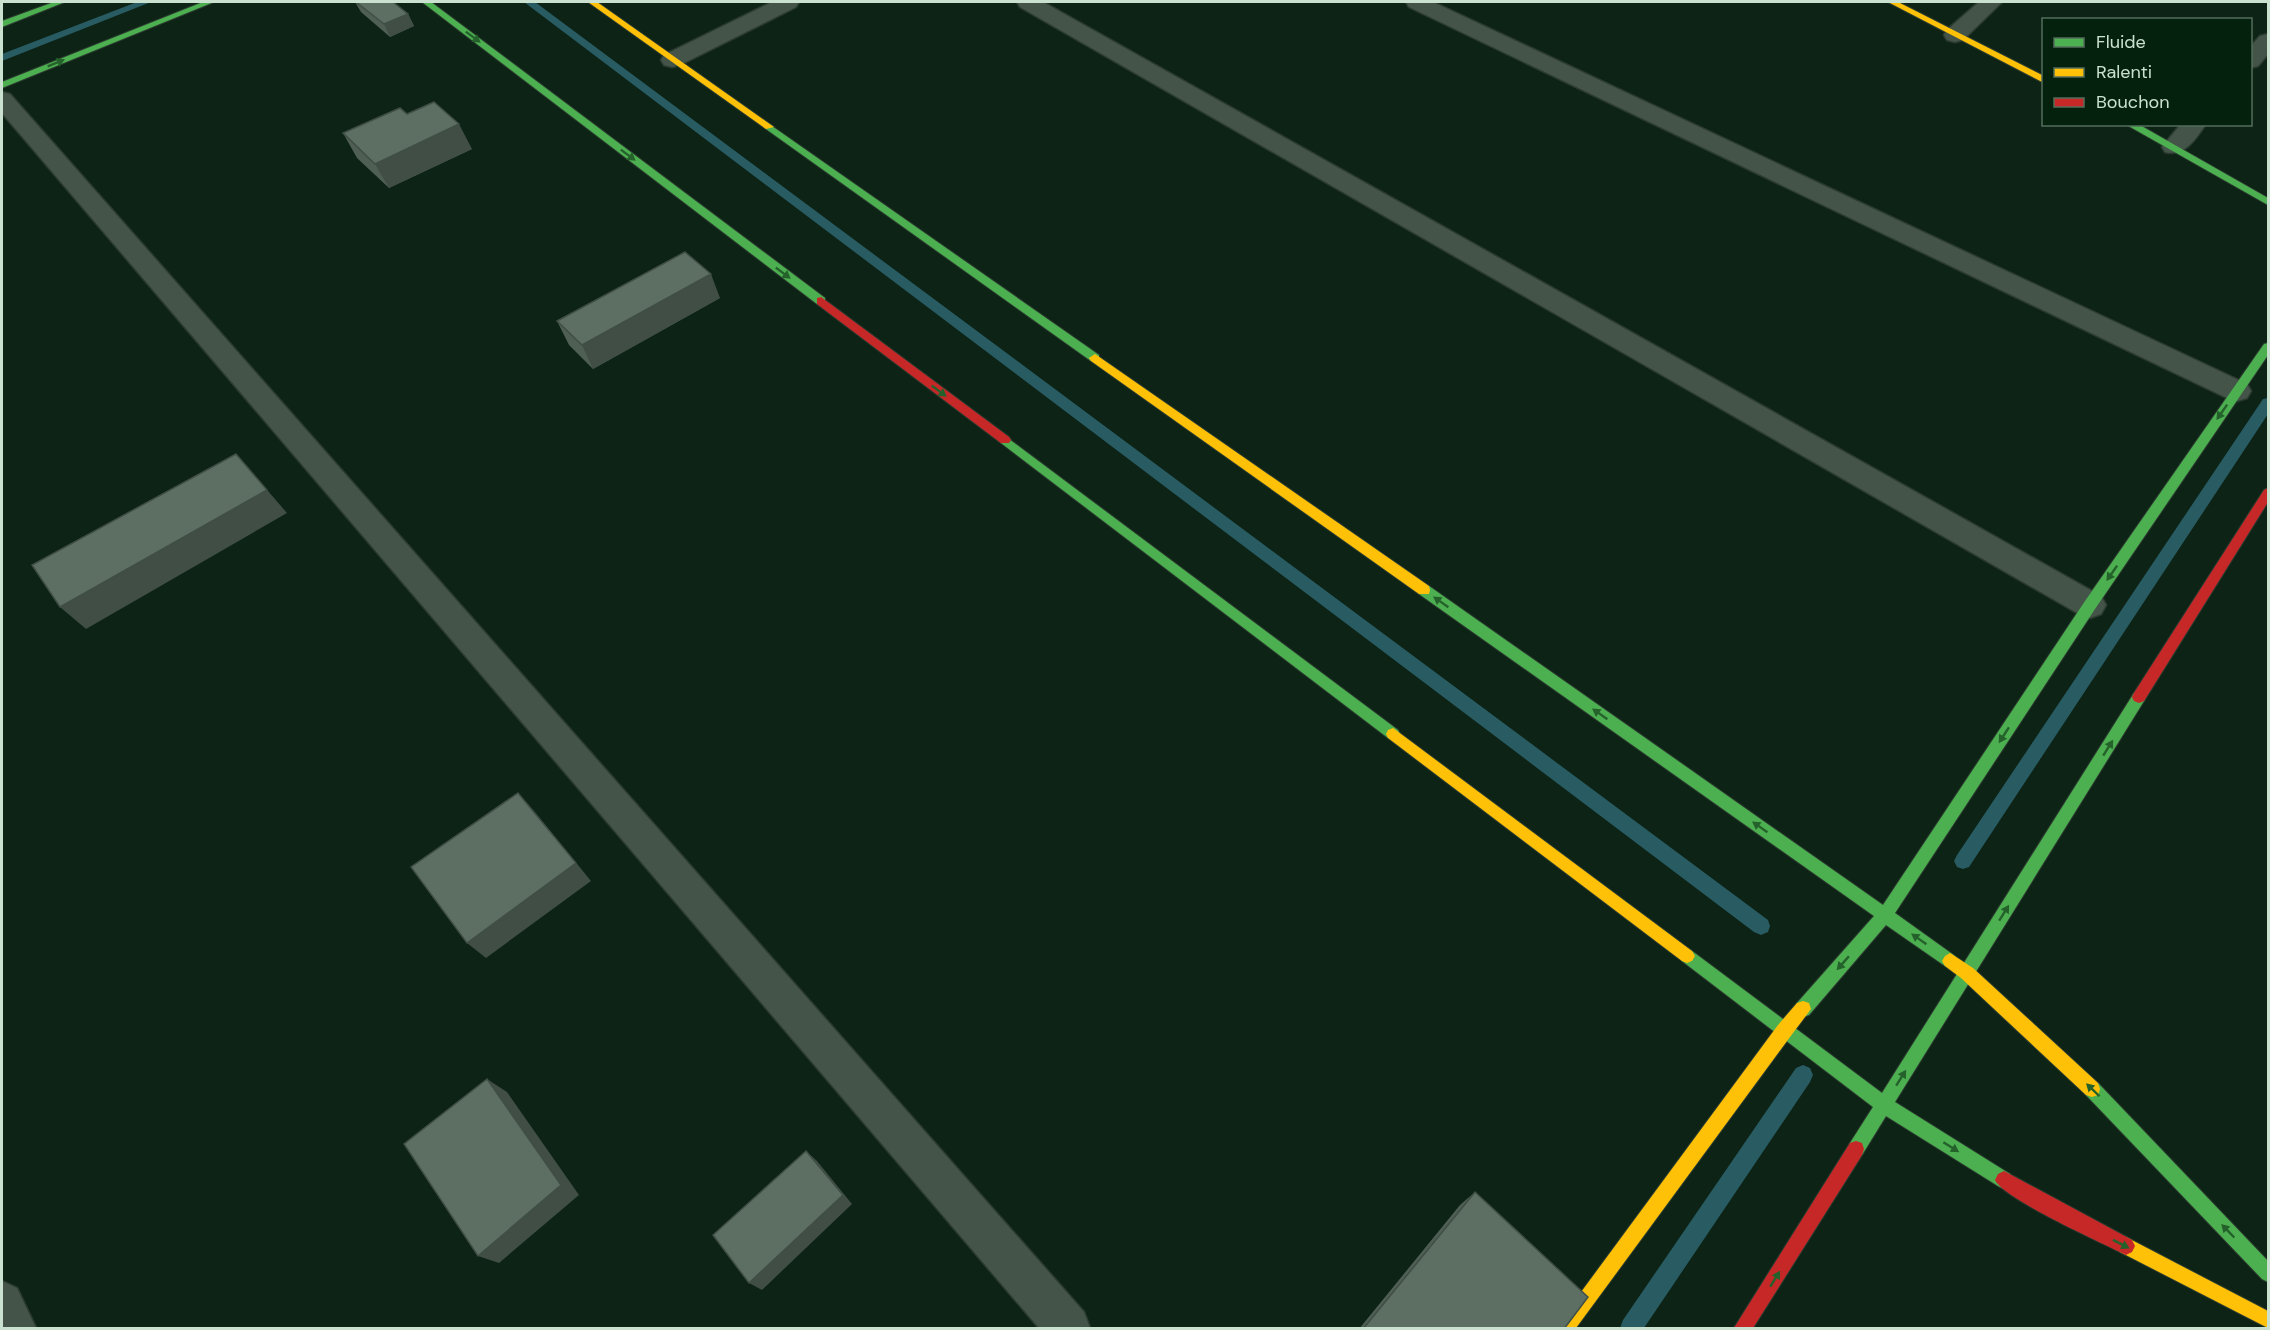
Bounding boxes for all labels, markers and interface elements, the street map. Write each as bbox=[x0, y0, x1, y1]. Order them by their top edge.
legend bbox=[2042, 18, 2252, 126]
text: Fluide bbox=[2096, 30, 2146, 54]
one-way arrow bbox=[465, 31, 481, 43]
one-way arrow bbox=[47, 58, 65, 67]
text: Ralenti bbox=[2096, 60, 2152, 84]
text: Bouchon bbox=[2096, 90, 2170, 114]
one-way arrow bbox=[620, 149, 636, 161]
one-way arrow bbox=[775, 267, 791, 279]
one-way arrow bbox=[931, 384, 946, 396]
one-way arrow bbox=[2216, 404, 2228, 420]
one-way arrow bbox=[2106, 564, 2118, 580]
one-way arrow bbox=[1434, 596, 1450, 608]
one-way arrow bbox=[1593, 708, 1609, 720]
one-way arrow bbox=[1999, 727, 2010, 743]
one-way arrow bbox=[2103, 740, 2114, 756]
one-way arrow bbox=[1752, 821, 1768, 833]
one-way arrow bbox=[1999, 905, 2010, 921]
one-way arrow bbox=[1912, 933, 1928, 945]
one-way arrow bbox=[1837, 955, 1850, 970]
one-way arrow bbox=[1895, 1070, 1906, 1086]
one-way arrow bbox=[2085, 1083, 2100, 1097]
one-way arrow bbox=[1943, 1142, 1960, 1153]
one-way arrow bbox=[2221, 1223, 2235, 1238]
one-way arrow bbox=[2112, 1239, 2129, 1249]
one-way arrow bbox=[1769, 1271, 1780, 1287]

